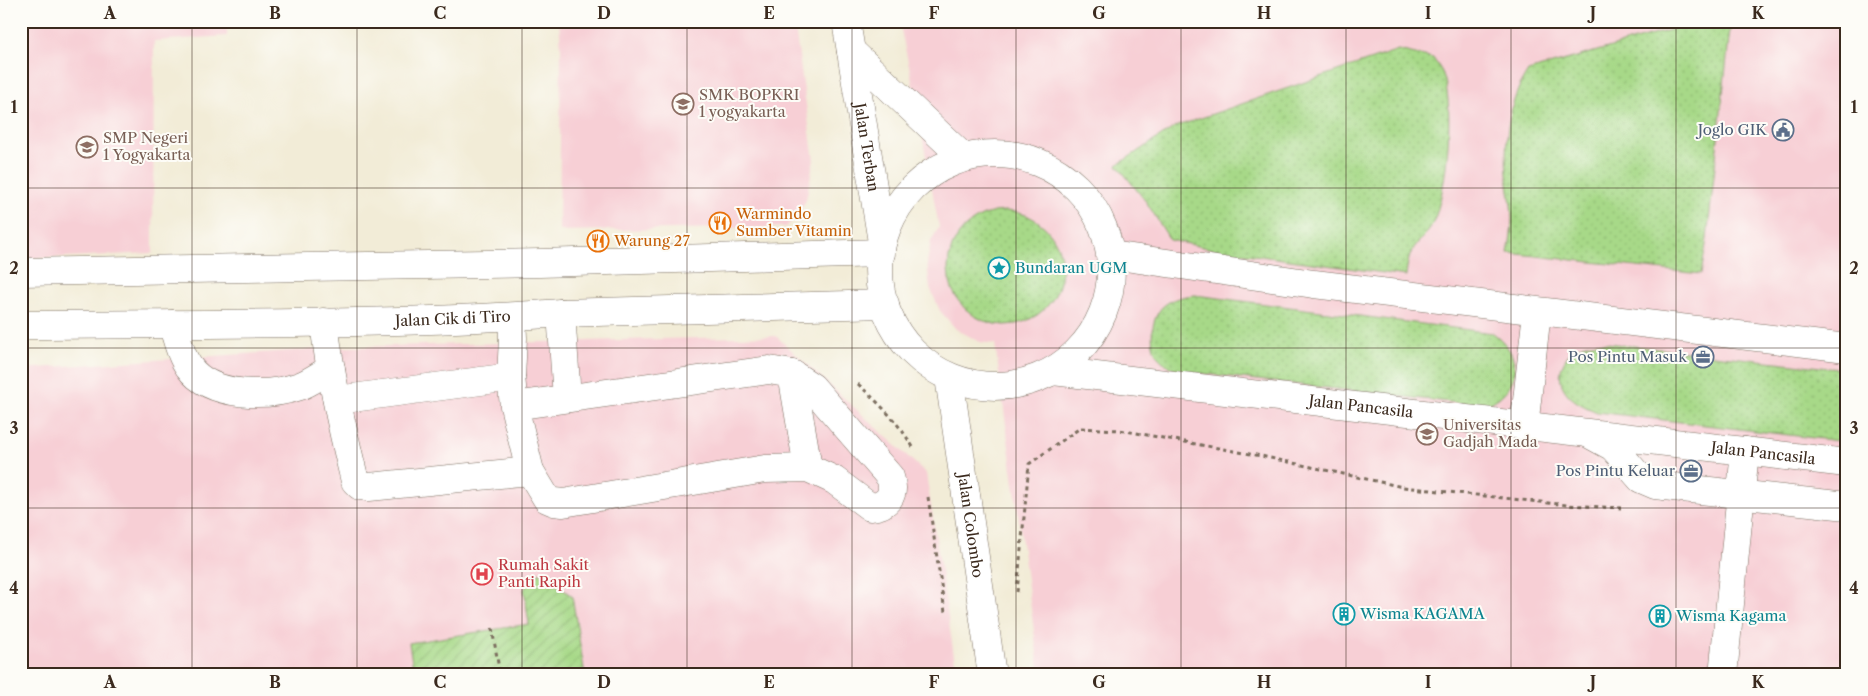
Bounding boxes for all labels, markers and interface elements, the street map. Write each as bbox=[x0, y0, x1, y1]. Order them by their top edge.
text: A bbox=[103, 3, 117, 23]
text: B bbox=[269, 3, 281, 23]
text: C bbox=[434, 3, 446, 23]
text: D bbox=[597, 3, 611, 23]
text: E bbox=[763, 3, 775, 23]
text: F bbox=[929, 3, 940, 23]
text: G bbox=[1092, 3, 1106, 23]
text: H bbox=[1257, 3, 1271, 23]
text: I bbox=[1425, 3, 1432, 23]
text: J bbox=[1587, 3, 1596, 23]
text: K bbox=[1752, 3, 1766, 23]
place label: SMK BOPKRI 1 yogyakarta bbox=[699, 85, 799, 121]
school or university icon: SMK BOPKRI 1 yogyakarta bbox=[671, 92, 695, 116]
text: 1 bbox=[10, 97, 18, 117]
text: 1 bbox=[1850, 97, 1858, 117]
street label: Jalan Terban bbox=[850, 100, 884, 193]
public building icon: Joglo GIK bbox=[1771, 118, 1795, 142]
place label: Joglo GIK bbox=[1696, 120, 1768, 139]
place label: SMP Negeri 1 Yogyakarta bbox=[103, 128, 191, 164]
school or university icon: SMP Negeri 1 Yogyakarta bbox=[75, 135, 99, 159]
place label: Warmindo Sumber Vitamin bbox=[735, 204, 852, 240]
restaurant icon: Warmindo Sumber Vitamin bbox=[708, 211, 732, 235]
restaurant icon: Warung 27 bbox=[586, 229, 610, 253]
place label: Warung 27 bbox=[613, 231, 690, 250]
place icon: Bundaran UGM bbox=[987, 256, 1011, 280]
text: 2 bbox=[9, 258, 19, 278]
place label: Bundaran UGM bbox=[1015, 258, 1127, 277]
text: 2 bbox=[1849, 258, 1859, 278]
street label: Jalan Cik di Tiro bbox=[393, 306, 511, 330]
office icon: Pos Pintu Masuk bbox=[1691, 345, 1715, 369]
place label: Pos Pintu Masuk bbox=[1568, 347, 1688, 366]
street label: Jalan Pancasila bbox=[1306, 390, 1414, 422]
place label: Universitas Gadjah Mada bbox=[1443, 415, 1538, 451]
text: 3 bbox=[9, 418, 19, 438]
text: 3 bbox=[1849, 418, 1859, 438]
school or university icon: Universitas Gadjah Mada bbox=[1415, 422, 1439, 446]
street label: Jalan Pancasila bbox=[1708, 437, 1817, 468]
office icon: Pos Pintu Keluar bbox=[1679, 459, 1703, 483]
place label: Pos Pintu Keluar bbox=[1556, 461, 1676, 480]
street label: Jalan Colombo bbox=[954, 470, 988, 579]
place label: Rumah Sakit Panti Rapih bbox=[498, 555, 590, 591]
hospital icon: Rumah Sakit Panti Rapih bbox=[470, 562, 494, 586]
text: 4 bbox=[9, 578, 19, 598]
text: 4 bbox=[1849, 578, 1859, 598]
building icon: Wisma KAGAMA bbox=[1332, 602, 1356, 626]
place label: Wisma KAGAMA bbox=[1359, 604, 1486, 623]
building icon: Wisma Kagama bbox=[1648, 604, 1672, 628]
place label: Wisma Kagama bbox=[1675, 606, 1787, 625]
text: A bbox=[103, 672, 117, 692]
text: B bbox=[269, 672, 281, 692]
text: C bbox=[434, 672, 446, 692]
text: D bbox=[597, 672, 611, 692]
text: E bbox=[763, 672, 775, 692]
text: F bbox=[929, 672, 940, 692]
text: G bbox=[1092, 672, 1106, 692]
text: H bbox=[1257, 672, 1271, 692]
text: I bbox=[1425, 672, 1432, 692]
text: J bbox=[1587, 672, 1596, 692]
text: K bbox=[1752, 672, 1766, 692]

